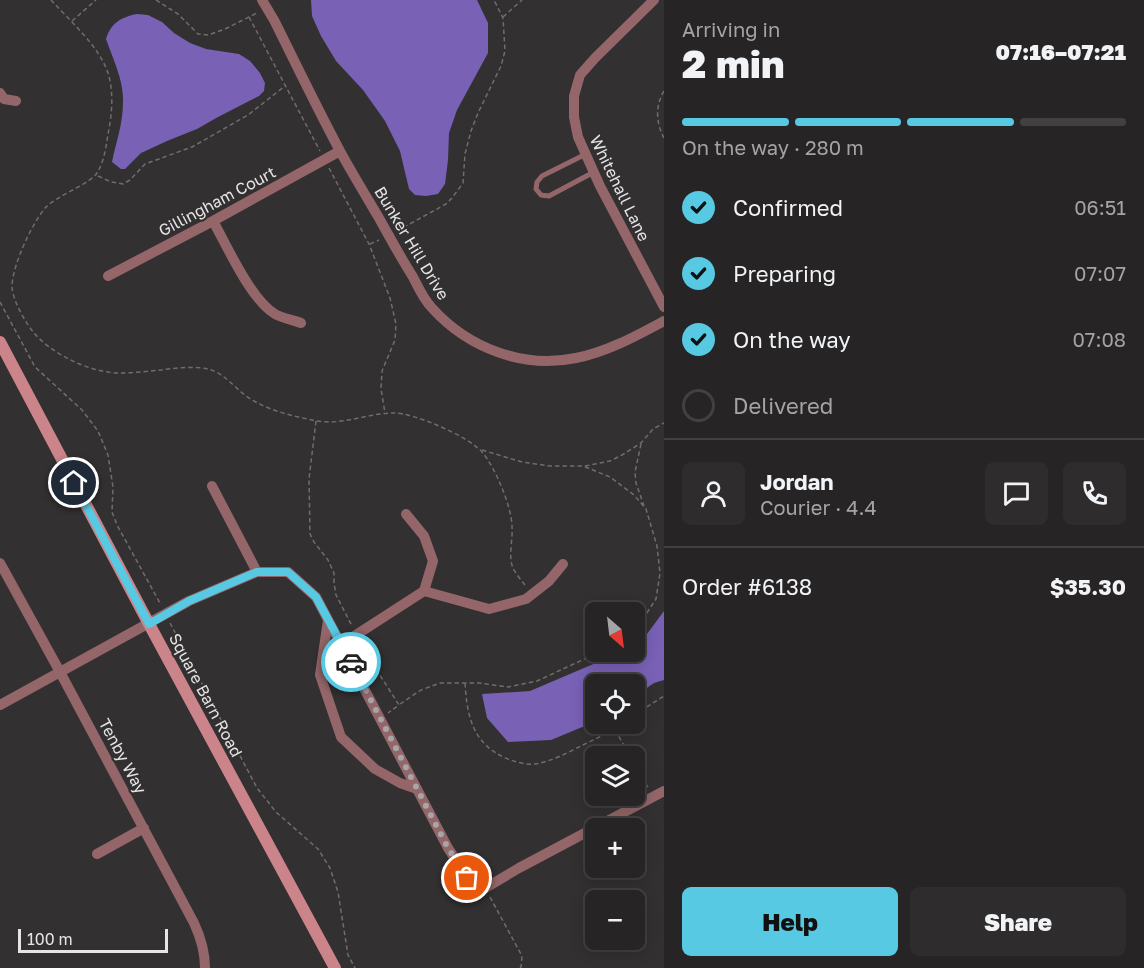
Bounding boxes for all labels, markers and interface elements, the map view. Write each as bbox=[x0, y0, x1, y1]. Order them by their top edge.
text: Arriving in bbox=[682, 17, 780, 41]
text: 07:16–07:21 bbox=[995, 38, 1126, 65]
text: 2 min bbox=[682, 40, 785, 87]
street label: Whitehall Lane bbox=[586, 132, 654, 244]
text: On the way · 280 m bbox=[682, 135, 864, 159]
street label: Gillingham Court bbox=[155, 162, 279, 240]
street label: Bunker Hill Drive bbox=[370, 183, 454, 303]
icon: check bbox=[682, 191, 715, 224]
text: Confirmed bbox=[733, 194, 843, 221]
text: 06:51 bbox=[1074, 195, 1126, 219]
icon: check bbox=[682, 257, 715, 290]
text: Preparing bbox=[733, 260, 836, 287]
text: 07:07 bbox=[1074, 261, 1126, 285]
icon: check bbox=[682, 323, 715, 356]
text: On the way bbox=[733, 326, 851, 353]
text: 07:08 bbox=[1072, 327, 1126, 351]
text: Delivered bbox=[733, 392, 833, 419]
pin bbox=[48, 457, 99, 508]
button: person bbox=[682, 462, 745, 525]
button: chat bbox=[985, 462, 1048, 525]
button: phone bbox=[1063, 462, 1126, 525]
icon: home bbox=[57, 466, 90, 499]
text: Jordan bbox=[760, 468, 834, 495]
text: Courier · 4.4 bbox=[760, 495, 877, 519]
text: Order #6138 bbox=[682, 573, 812, 600]
text: $35.30 bbox=[1050, 573, 1126, 600]
north arrow bbox=[585, 602, 645, 662]
map controls bbox=[585, 602, 645, 950]
street label: Square Barn Road bbox=[165, 630, 247, 760]
courier bbox=[321, 632, 381, 692]
icon: car bbox=[335, 646, 368, 679]
button: locate bbox=[585, 674, 645, 734]
street label: Tenby Way bbox=[95, 715, 151, 797]
button: layers bbox=[585, 746, 645, 806]
button: + bbox=[585, 818, 645, 878]
pin bbox=[441, 852, 492, 903]
icon: bag bbox=[450, 861, 483, 894]
button: Help bbox=[682, 887, 898, 956]
button: Share bbox=[910, 887, 1126, 956]
button: − bbox=[585, 890, 645, 950]
scale bar bbox=[18, 926, 168, 954]
text: 100 m bbox=[27, 929, 73, 949]

